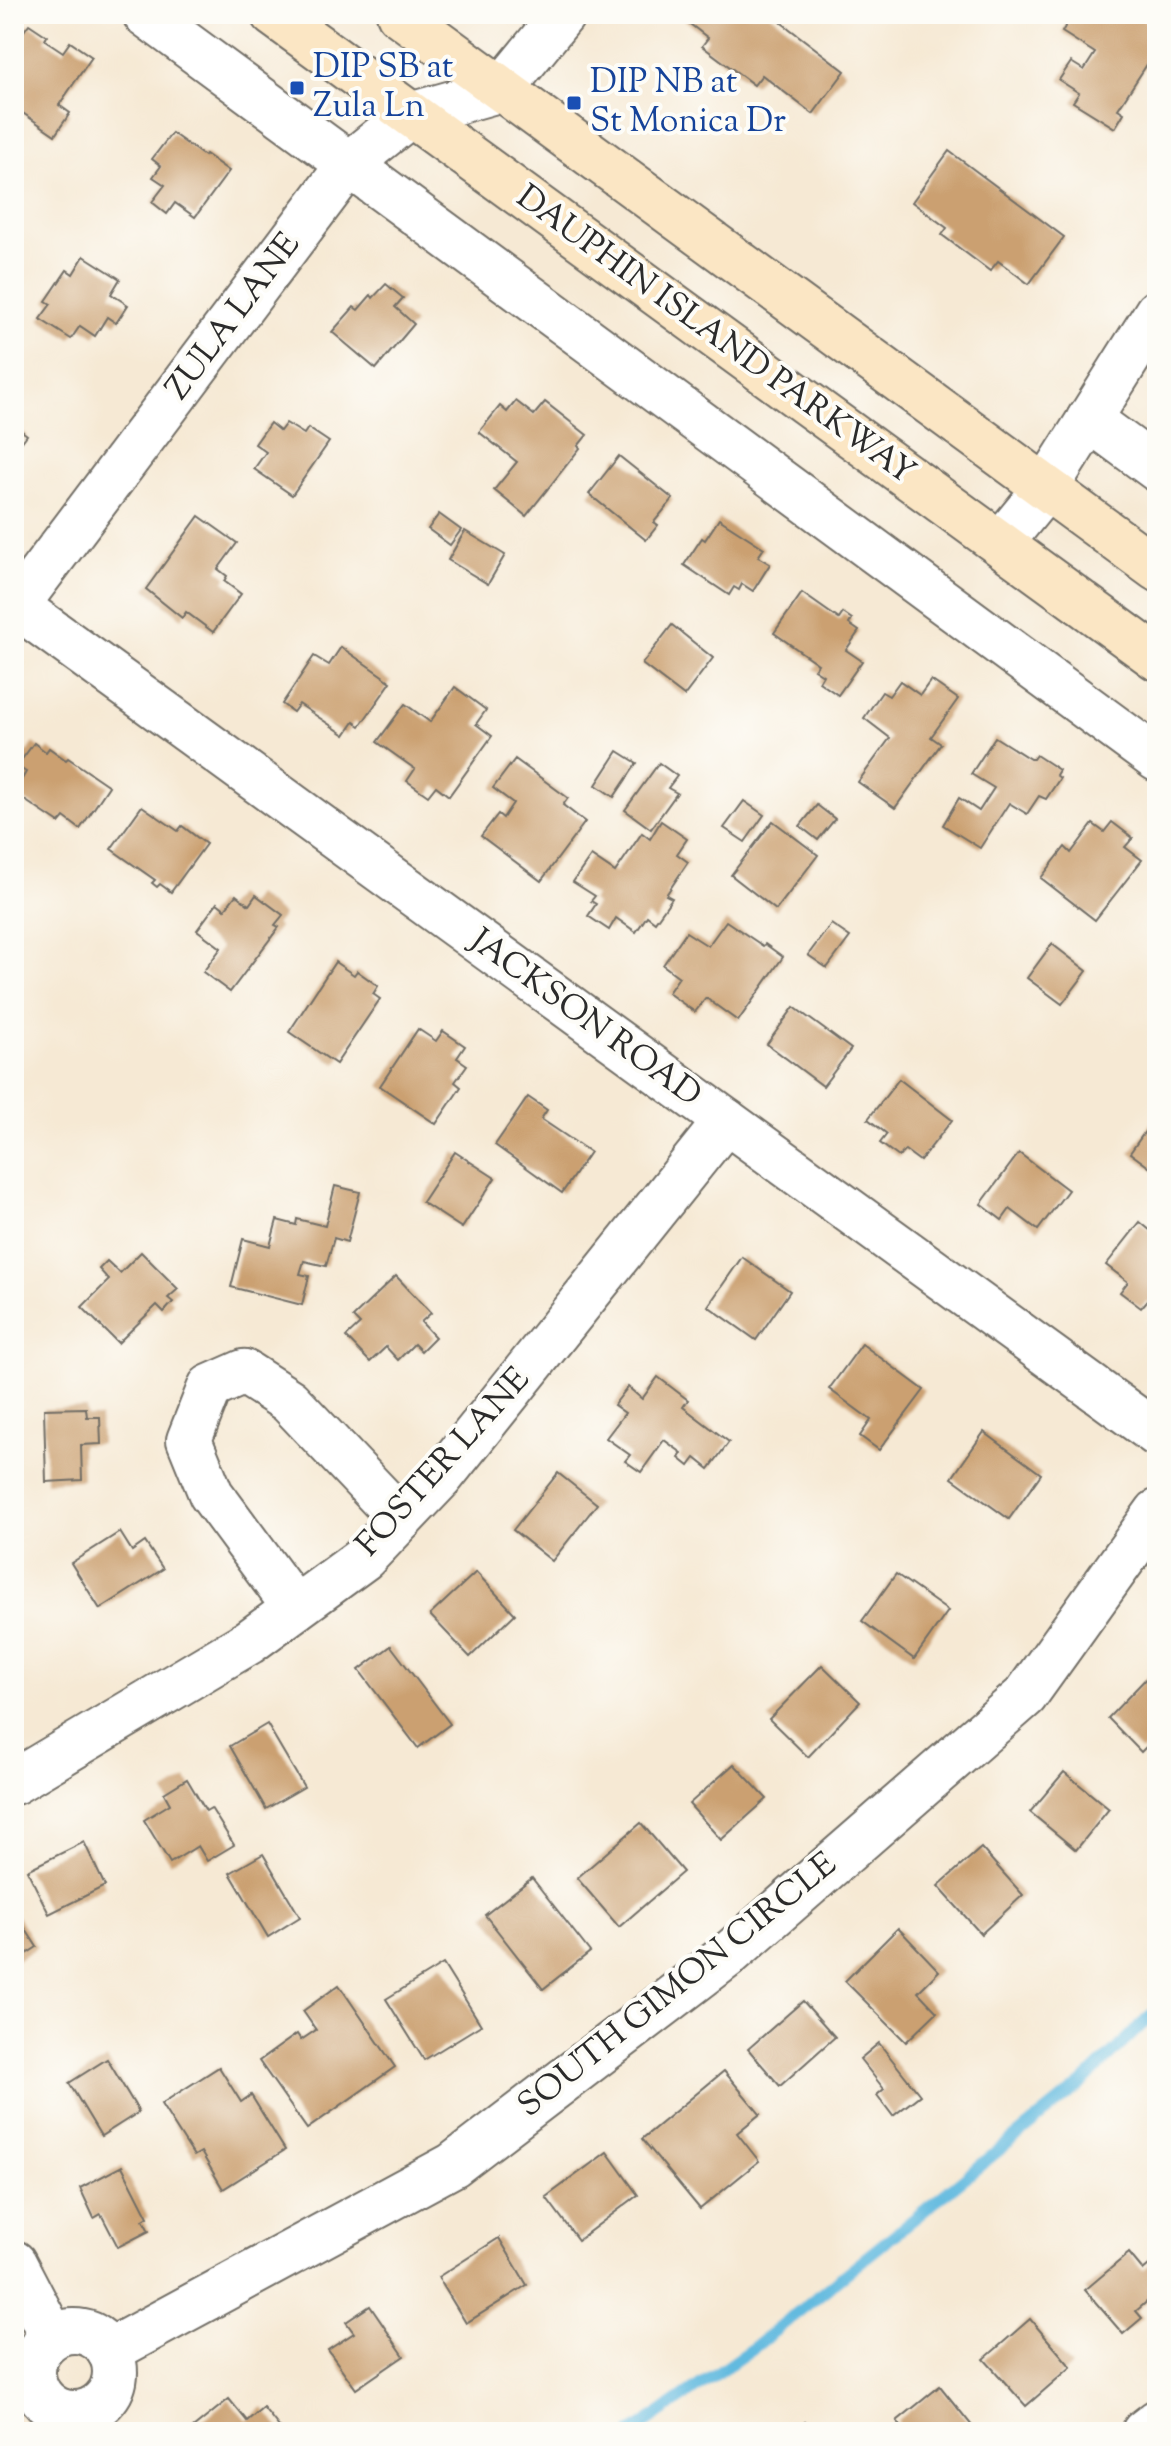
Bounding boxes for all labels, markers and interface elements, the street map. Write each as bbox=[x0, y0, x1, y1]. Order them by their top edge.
place label: DIP SB at Zula Ln bbox=[313, 44, 454, 132]
place label: DIP NB at St Monica Dr bbox=[590, 59, 786, 147]
marker: DIP SB at Zula Ln bbox=[288, 79, 306, 97]
marker: DIP NB at St Monica Dr bbox=[565, 94, 583, 112]
street label: DAUPHIN ISLAND PARKWAY bbox=[505, 174, 925, 498]
street label: ZULA LANE bbox=[155, 223, 313, 411]
street label: JACKSON ROAD bbox=[457, 917, 711, 1120]
street label: FOSTER LANE bbox=[346, 1357, 542, 1569]
street label: SOUTH GIMON CIRCLE bbox=[508, 1842, 848, 2130]

